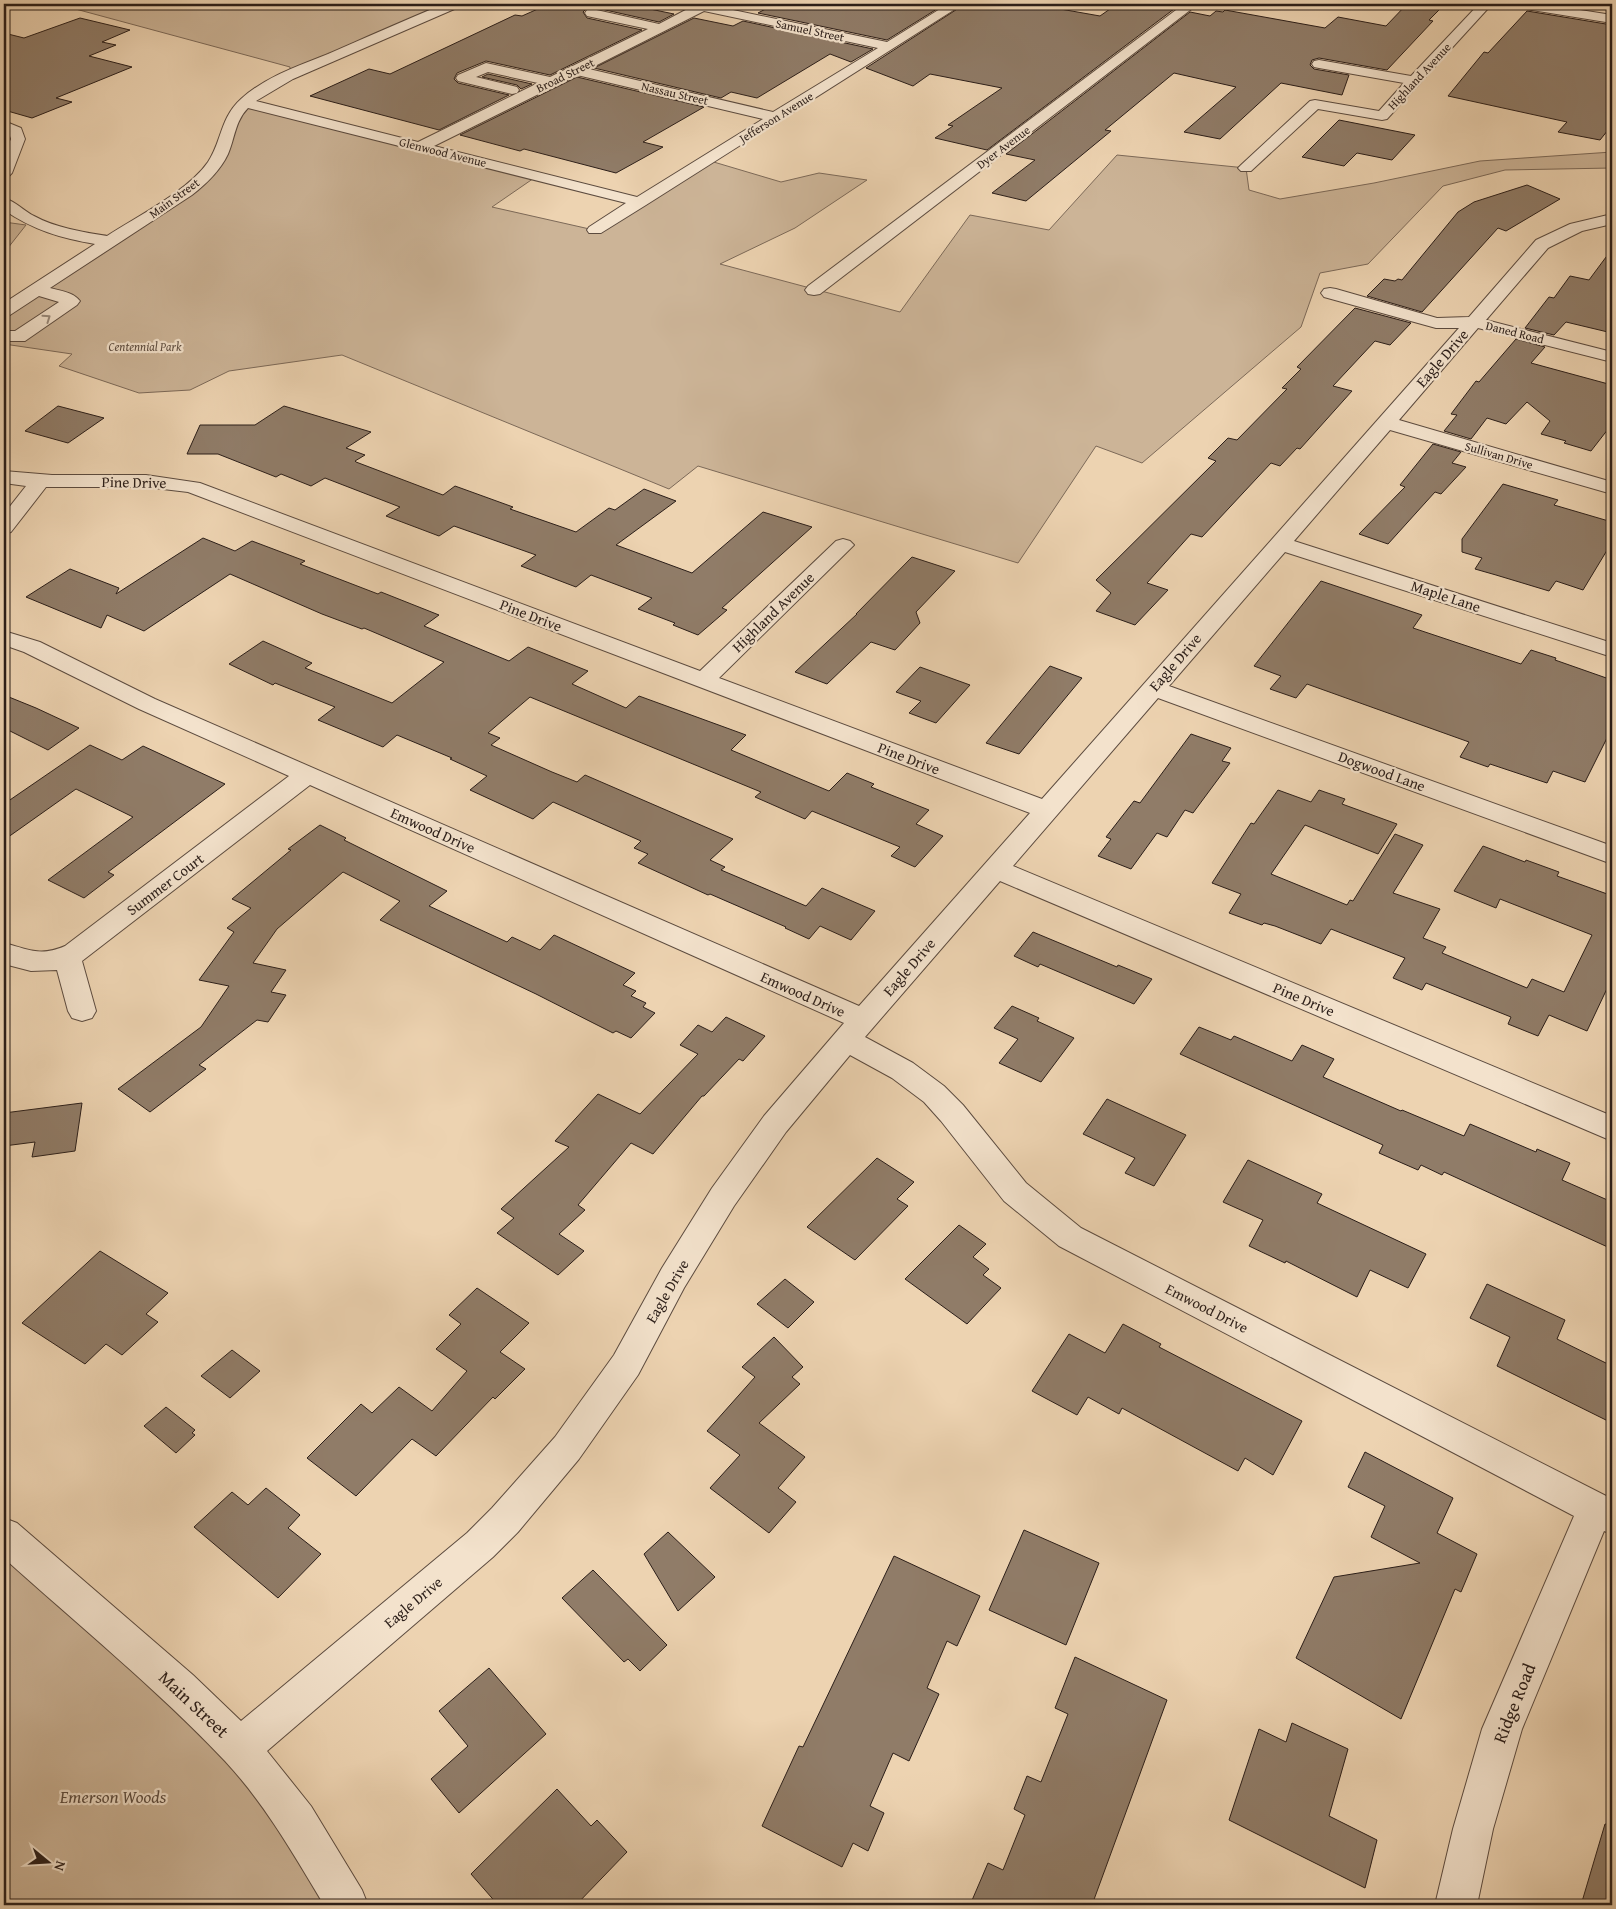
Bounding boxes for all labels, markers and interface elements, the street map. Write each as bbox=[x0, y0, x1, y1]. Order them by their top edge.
street label: Samuel Street bbox=[774, 14, 847, 46]
street label: Highland Avenue bbox=[1384, 39, 1455, 113]
street label: Broad Street bbox=[533, 53, 598, 96]
street label: Nassau Street bbox=[640, 77, 711, 109]
street label: Jefferson Avenue bbox=[734, 87, 817, 148]
street label: Dyer Avenue bbox=[973, 121, 1034, 173]
street label: Glenwood Avenue bbox=[398, 133, 489, 171]
street label: Main Street bbox=[145, 173, 203, 222]
one-way arrow bbox=[41, 315, 50, 324]
street label: Daned Road bbox=[1484, 317, 1546, 348]
street label: Eagle Drive bbox=[1411, 325, 1473, 391]
park label: Centennial Park bbox=[109, 338, 182, 355]
street label: Sullivan Drive bbox=[1463, 437, 1535, 473]
street label: Pine Drive bbox=[101, 471, 167, 493]
street label: Highland Avenue bbox=[727, 567, 819, 657]
street label: Maple Lane bbox=[1409, 575, 1483, 617]
street label: Pine Drive bbox=[497, 594, 565, 636]
street label: Eagle Drive bbox=[1144, 629, 1206, 695]
street label: Pine Drive bbox=[875, 737, 943, 779]
street label: Dogwood Lane bbox=[1336, 746, 1428, 796]
street label: Emwood Drive bbox=[387, 802, 479, 858]
street label: Summer Court bbox=[122, 848, 209, 920]
street label: Eagle Drive bbox=[878, 934, 940, 1000]
street label: Emwood Drive bbox=[757, 966, 849, 1022]
street label: Pine Drive bbox=[1270, 977, 1338, 1021]
street label: Eagle Drive bbox=[640, 1255, 694, 1327]
street label: Emwood Drive bbox=[1162, 1278, 1252, 1338]
street label: Eagle Drive bbox=[379, 1571, 447, 1633]
street label: Ridge Road bbox=[1486, 1659, 1542, 1747]
street label: Main Street bbox=[153, 1664, 236, 1744]
park label: Emerson Woods bbox=[59, 1783, 167, 1810]
north arrow bbox=[22, 1836, 72, 1886]
text: N bbox=[49, 1858, 71, 1874]

